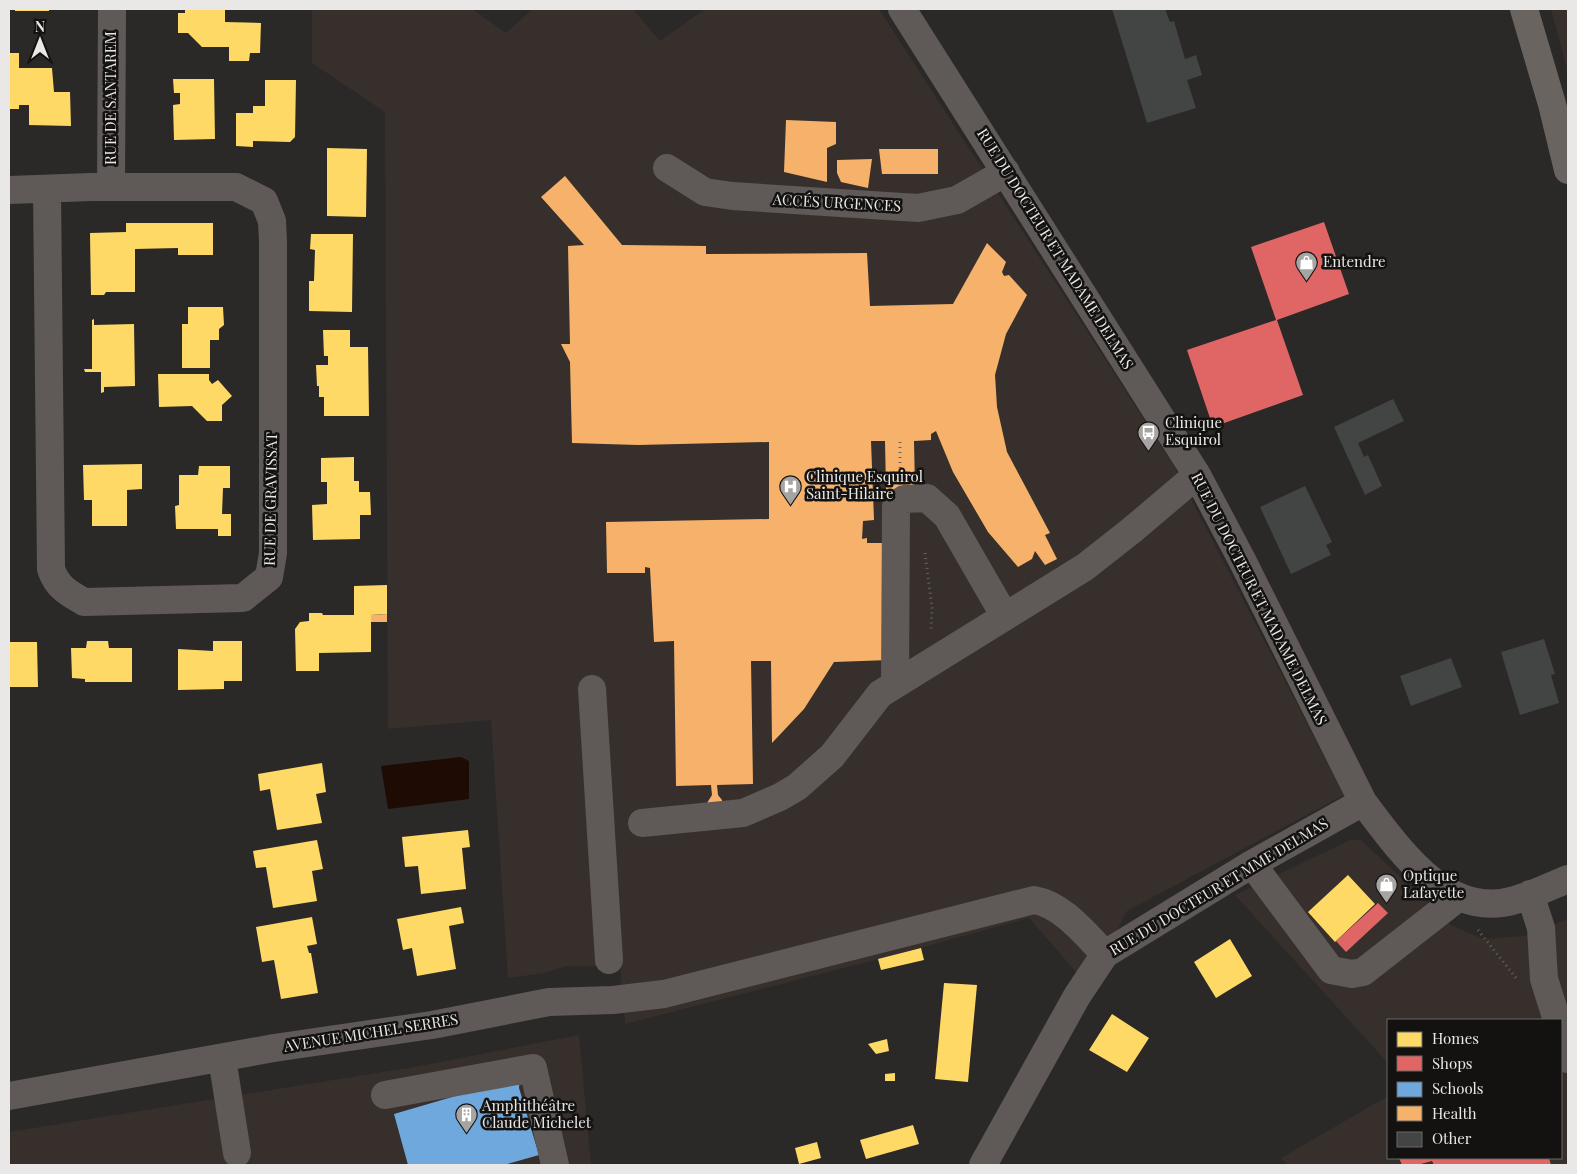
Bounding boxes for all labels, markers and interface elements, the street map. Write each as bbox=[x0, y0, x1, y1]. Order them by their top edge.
north arrow bbox=[15, 15, 65, 65]
text: N bbox=[35, 17, 45, 36]
street label: RUE DE SANTAREM bbox=[100, 31, 120, 165]
street label: RUE DU DOCTEUR ET MADAME DELMAS bbox=[973, 124, 1139, 373]
street label: ACCÉS URGENCES bbox=[771, 189, 902, 215]
shop icon: Entendre bbox=[1295, 250, 1319, 281]
place label: Entendre bbox=[1323, 251, 1386, 271]
place label: Clinique Esquirol bbox=[1165, 412, 1222, 449]
bus stop icon: Clinique Esquirol bbox=[1137, 420, 1161, 451]
street label: RUE DE GRAVISSAT bbox=[259, 432, 281, 566]
place label: Clinique Esquirol Saint-Hilaire bbox=[806, 466, 923, 503]
street label: RUE DU DOCTEUR ET MADAME DELMAS bbox=[1187, 469, 1332, 728]
hospital icon: Clinique Esquirol Saint-Hilaire bbox=[778, 474, 802, 505]
street label: RUE DU DOCTEUR ET MME DELMAS bbox=[1105, 813, 1332, 960]
place label: Optique Lafayette bbox=[1403, 865, 1464, 902]
shop icon: Optique Lafayette bbox=[1375, 873, 1399, 904]
street label: AVENUE MICHEL SERRES bbox=[281, 1008, 459, 1056]
legend bbox=[1387, 1019, 1562, 1159]
text: Homes bbox=[1432, 1028, 1479, 1048]
text: Shops bbox=[1432, 1053, 1473, 1073]
text: Schools bbox=[1432, 1078, 1484, 1098]
place label: Amphithéâtre Claude Michelet bbox=[481, 1095, 592, 1132]
building icon: Amphithéâtre Claude Michelet bbox=[454, 1103, 478, 1134]
text: Health bbox=[1432, 1103, 1477, 1123]
text: Other bbox=[1432, 1128, 1472, 1148]

